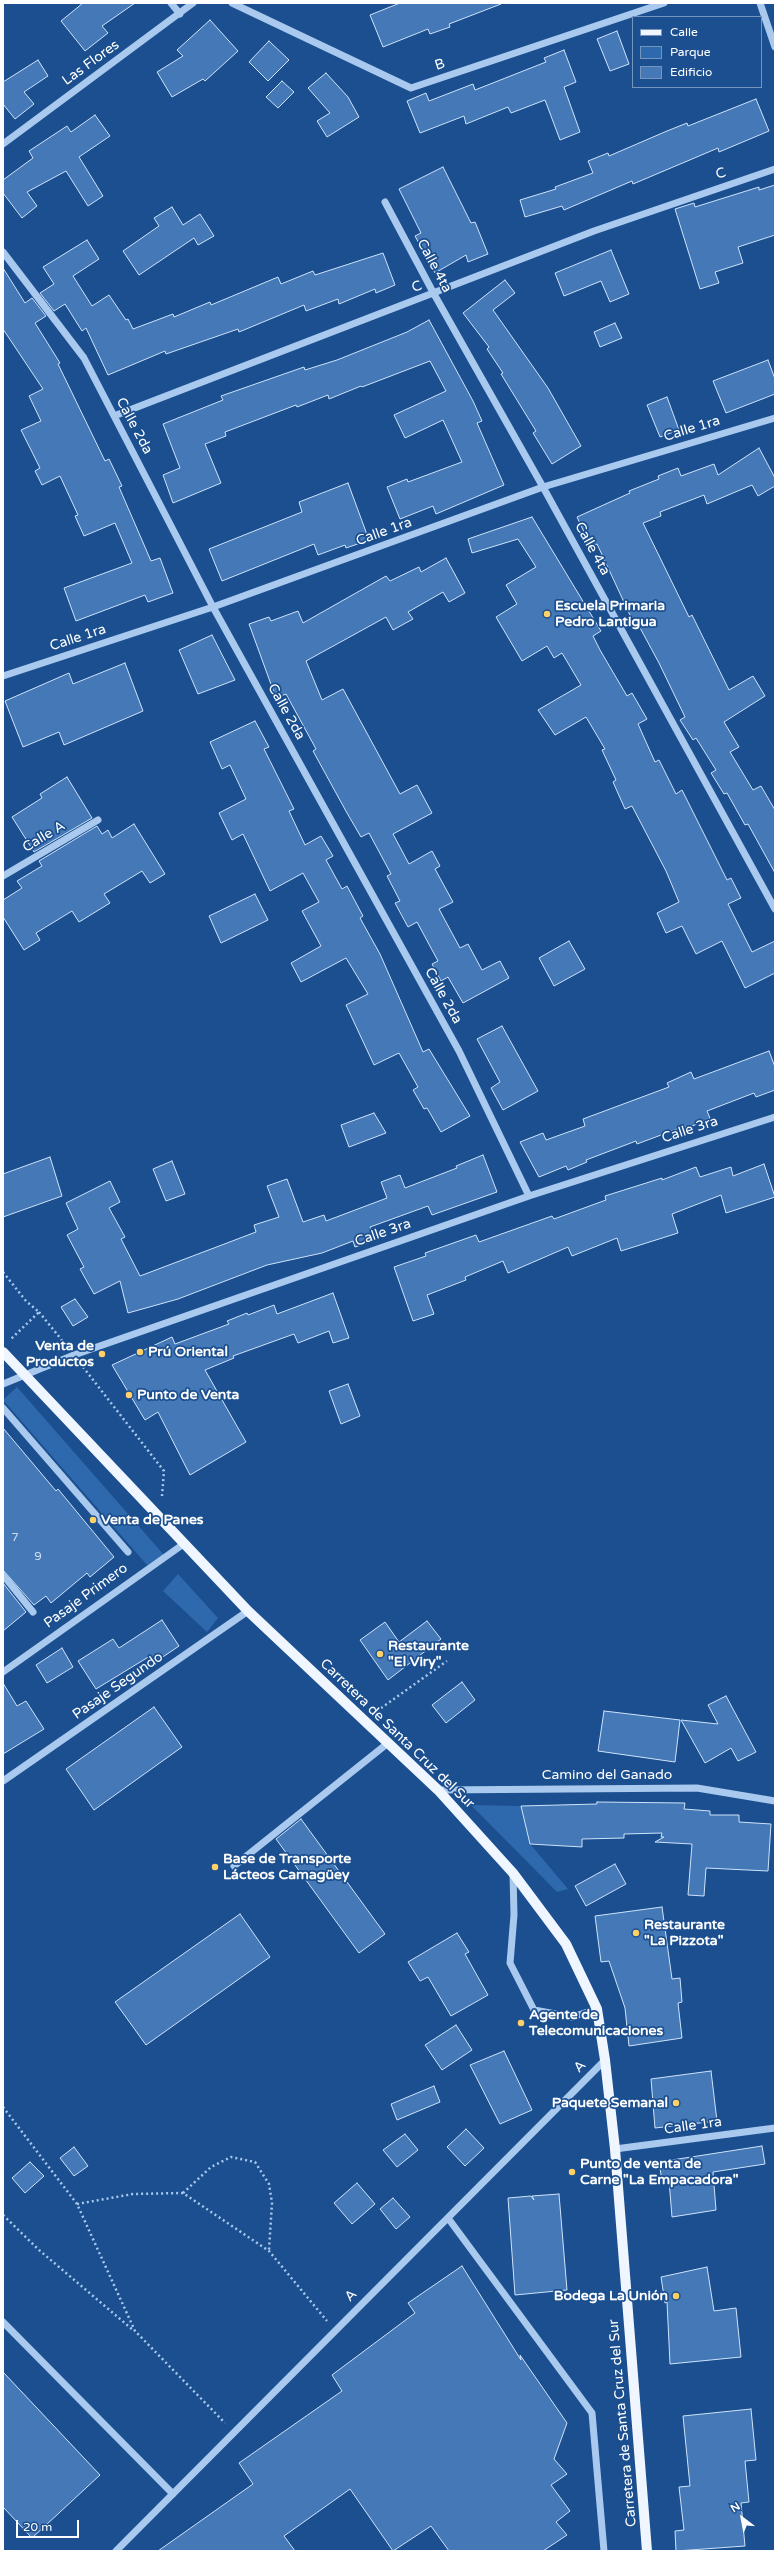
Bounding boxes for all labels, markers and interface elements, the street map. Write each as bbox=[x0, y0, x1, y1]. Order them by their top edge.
legend bbox=[632, 16, 762, 88]
text: Calle bbox=[670, 25, 698, 39]
street label: Las Flores bbox=[59, 37, 123, 89]
text: Parque bbox=[670, 45, 711, 59]
street label: B bbox=[433, 56, 447, 74]
text: Edificio bbox=[670, 65, 712, 79]
street label: C bbox=[714, 164, 728, 184]
street label: Calle 4ta bbox=[413, 236, 455, 296]
street label: C bbox=[409, 277, 425, 297]
street label: Calle 2da bbox=[112, 395, 156, 457]
street label: Calle 1ra bbox=[662, 412, 722, 446]
street label: Calle 1ra bbox=[354, 514, 414, 550]
street label: Calle 4ta bbox=[571, 520, 613, 578]
place label: Escuela Primaria Pedro Lantigua bbox=[555, 598, 665, 630]
marker: Escuela Primaria Pedro Lantigua bbox=[542, 609, 552, 619]
street label: Calle 1ra bbox=[48, 621, 108, 655]
street label: Calle 2da bbox=[264, 681, 308, 743]
street label: Calle A bbox=[20, 818, 68, 856]
street label: Calle 2da bbox=[421, 965, 465, 1027]
street label: Calle 3ra bbox=[660, 1113, 720, 1147]
street label: Calle 3ra bbox=[353, 1216, 413, 1250]
place label: Venta de Productos bbox=[26, 1338, 94, 1370]
place label: Prú Oriental bbox=[148, 1344, 228, 1360]
marker: Prú Oriental bbox=[135, 1347, 145, 1357]
marker: Venta de Productos bbox=[97, 1349, 107, 1359]
place label: Punto de Venta bbox=[137, 1387, 239, 1403]
marker: Punto de Venta bbox=[124, 1390, 134, 1400]
place label: Venta de Panes bbox=[101, 1512, 204, 1528]
marker: Venta de Panes bbox=[88, 1515, 98, 1525]
house number: 7 bbox=[11, 1531, 19, 1545]
house number: 9 bbox=[34, 1550, 42, 1564]
street label: Pasaje Primero bbox=[41, 1560, 131, 1632]
place label: Restaurante "El Viry" bbox=[388, 1638, 469, 1670]
street label: Pasaje Segundo bbox=[70, 1649, 166, 1723]
marker: Restaurante "El Viry" bbox=[375, 1649, 385, 1659]
street label: Carretera de Santa Cruz del Sur bbox=[316, 1656, 478, 1812]
street label: Camino del Ganado bbox=[542, 1767, 672, 1783]
place label: Base de Transporte Lácteos Camagüey bbox=[223, 1851, 351, 1884]
marker: Base de Transporte Lácteos Camagüey bbox=[210, 1862, 220, 1872]
place label: Restaurante "La Pizzota" bbox=[644, 1917, 725, 1950]
marker: Restaurante "La Pizzota" bbox=[631, 1928, 641, 1938]
place label: Agente de Telecomunicaciones bbox=[529, 2007, 663, 2040]
marker: Agente de Telecomunicaciones bbox=[516, 2018, 526, 2028]
street label: A bbox=[570, 2057, 590, 2077]
place label: Paquete Semanal bbox=[552, 2095, 668, 2111]
marker: Paquete Semanal bbox=[671, 2098, 681, 2108]
street label: Calle 1ra bbox=[663, 2114, 723, 2138]
place label: Punto de venta de Carne "La Empacadora" bbox=[580, 2156, 738, 2188]
marker: Punto de venta de Carne "La Empacadora" bbox=[567, 2167, 577, 2177]
street label: A bbox=[341, 2286, 361, 2306]
place label: Bodega La Unión bbox=[554, 2288, 668, 2304]
marker: Bodega La Unión bbox=[671, 2291, 681, 2301]
street label: Carretera de Santa Cruz del Sur bbox=[606, 2318, 640, 2528]
north arrow bbox=[722, 2498, 762, 2538]
text: N bbox=[728, 2500, 743, 2515]
scale bar bbox=[18, 2512, 81, 2538]
text: 20 m bbox=[23, 2520, 52, 2534]

